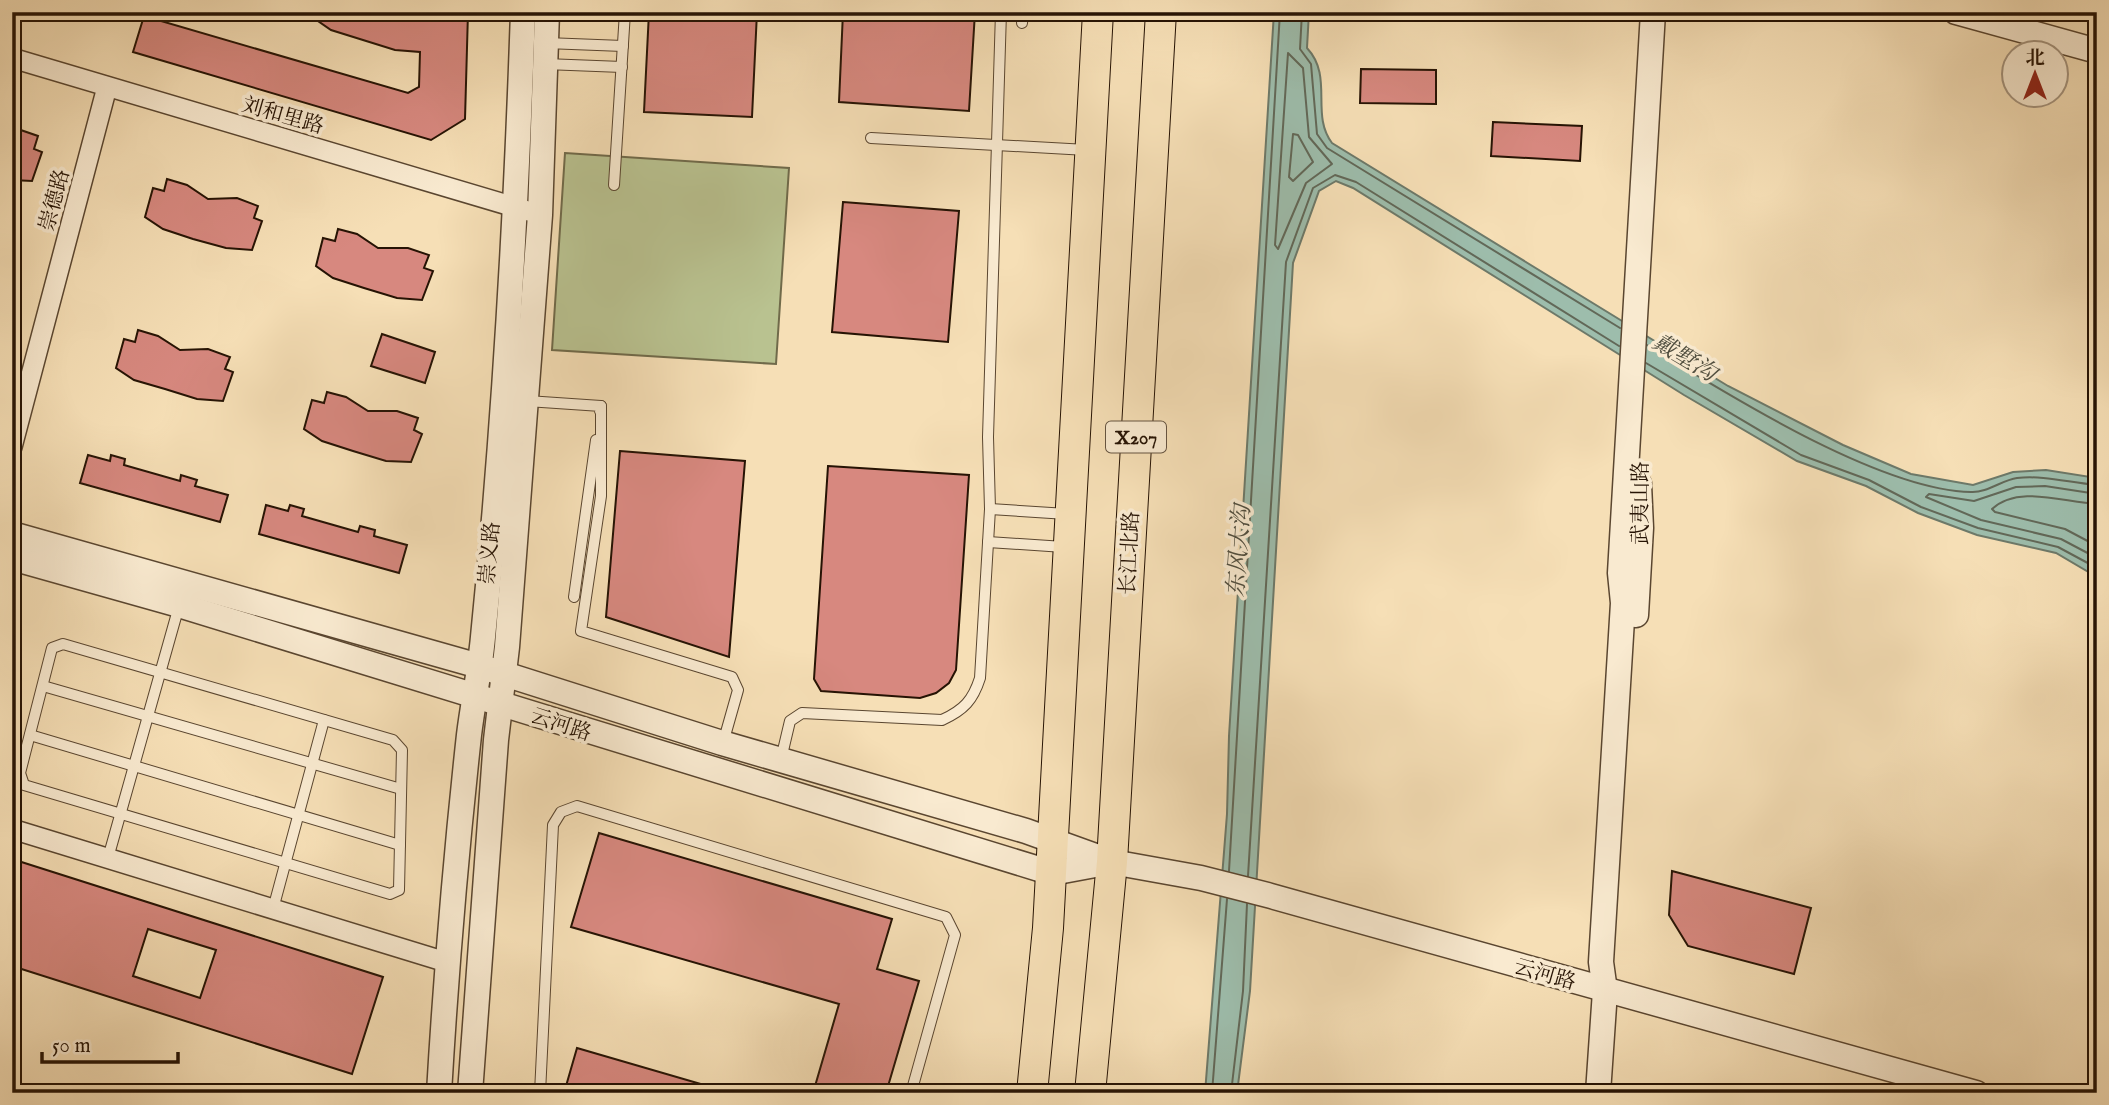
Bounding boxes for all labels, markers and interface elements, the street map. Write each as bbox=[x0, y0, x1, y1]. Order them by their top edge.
north arrow bbox=[2000, 38, 2070, 108]
text: 北 bbox=[2025, 47, 2045, 71]
street label: 刘和里路 bbox=[238, 92, 327, 141]
street label: 崇德路 bbox=[34, 166, 77, 234]
water label: 戴墅沟 bbox=[1647, 328, 1724, 390]
road number: X207 bbox=[1106, 422, 1166, 452]
street label: 武夷山路 bbox=[1628, 461, 1655, 545]
water label: 东风大沟 bbox=[1222, 501, 1257, 598]
street label: 长江北路 bbox=[1115, 510, 1146, 596]
street label: 崇义路 bbox=[474, 521, 507, 586]
street label: 云河路 bbox=[526, 703, 595, 748]
street label: 云河路 bbox=[1511, 954, 1579, 997]
scale bar bbox=[42, 1021, 178, 1065]
text: 50 m bbox=[52, 1033, 91, 1060]

